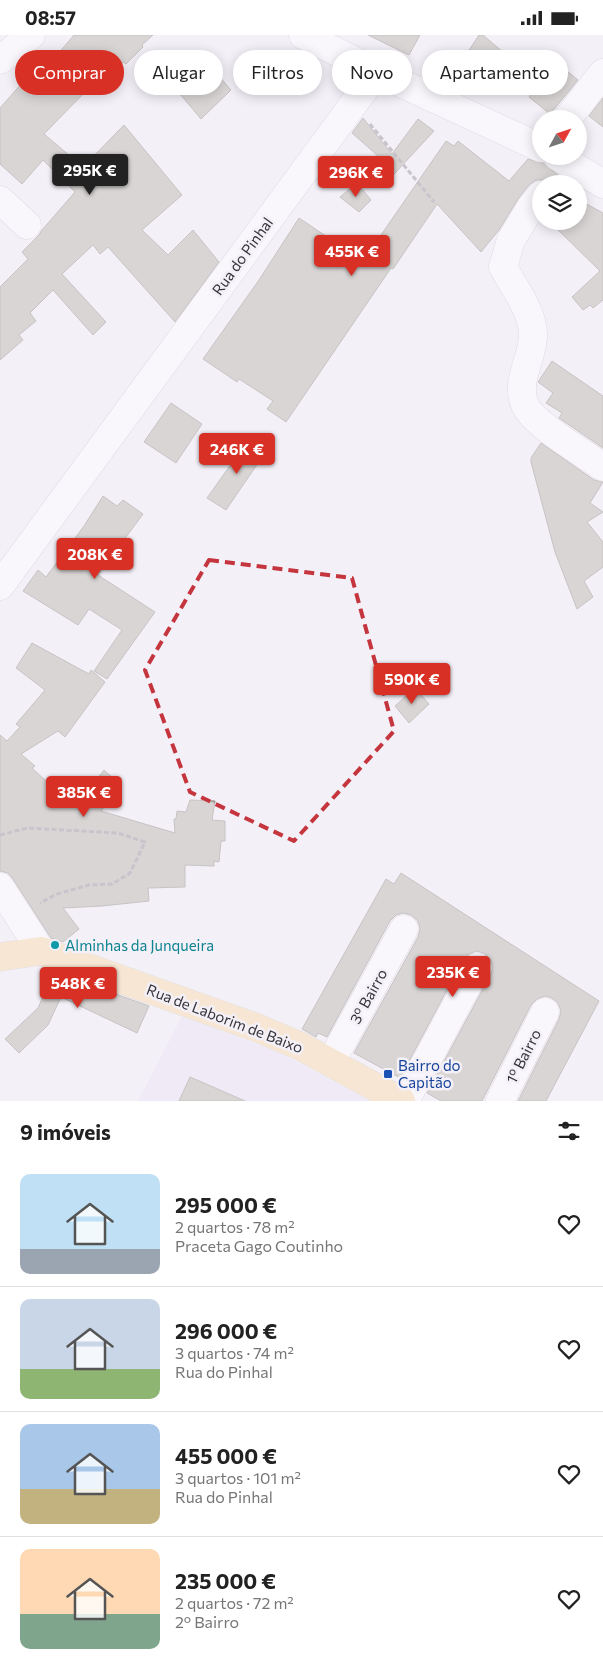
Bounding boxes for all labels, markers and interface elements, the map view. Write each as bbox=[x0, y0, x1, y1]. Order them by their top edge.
text: 08:57 bbox=[25, 6, 76, 29]
chip: Comprar bbox=[15, 50, 124, 95]
chip: Alugar bbox=[134, 50, 223, 95]
chip: Filtros bbox=[233, 50, 322, 95]
chip: Novo bbox=[332, 50, 412, 95]
chip: Apartamento bbox=[422, 50, 568, 95]
north arrow bbox=[532, 110, 588, 165]
map controls bbox=[532, 110, 587, 230]
pin: 295K € bbox=[49, 154, 131, 196]
pin: 296K € bbox=[315, 155, 397, 198]
text: 295K € bbox=[63, 160, 117, 179]
text: 296K € bbox=[329, 162, 383, 181]
button: layers bbox=[532, 175, 587, 230]
street label: Rua do Pinhal bbox=[208, 214, 276, 298]
pin: 455K € bbox=[311, 235, 393, 277]
text: 455K € bbox=[325, 241, 379, 260]
pin: 246K € bbox=[196, 433, 278, 475]
text: 246K € bbox=[210, 439, 264, 458]
pin: 208K € bbox=[54, 537, 136, 580]
text: 208K € bbox=[67, 544, 123, 563]
pin: 590K € bbox=[371, 663, 453, 705]
text: 590K € bbox=[384, 669, 440, 688]
pin: 385K € bbox=[43, 775, 125, 818]
text: 385K € bbox=[57, 782, 111, 801]
place label: Alminhas da Junqueira bbox=[65, 936, 214, 954]
marker: Alminhas da Junqueira bbox=[49, 939, 61, 951]
pin: 235K € bbox=[412, 955, 494, 998]
text: 235K € bbox=[426, 962, 480, 981]
street label: 3º Bairro bbox=[346, 965, 390, 1027]
pin: 548K € bbox=[37, 967, 119, 1009]
text: 548K € bbox=[51, 973, 105, 992]
street label: Rua de Laborim de Baixo bbox=[144, 980, 306, 1056]
street label: 1º Bairro bbox=[502, 1026, 544, 1086]
place label: Bairro do Capitão bbox=[398, 1056, 461, 1091]
marker: Bairro do Capitão bbox=[382, 1068, 394, 1080]
icon: filters bbox=[555, 1117, 583, 1145]
text: 9 imóveis bbox=[20, 1119, 111, 1144]
text: 295 000 € bbox=[175, 1192, 277, 1217]
icon: home bbox=[60, 1194, 120, 1254]
icon: heart bbox=[555, 1210, 583, 1238]
text: 2 quartos · 78 m² bbox=[175, 1217, 295, 1236]
text: Praceta Gago Coutinho bbox=[175, 1236, 343, 1255]
text: 296 000 € bbox=[175, 1318, 277, 1343]
icon: home bbox=[60, 1319, 120, 1379]
icon: heart bbox=[555, 1335, 583, 1363]
text: 3 quartos · 74 m² bbox=[175, 1343, 294, 1362]
text: Rua do Pinhal bbox=[175, 1362, 273, 1381]
text: 455 000 € bbox=[175, 1443, 277, 1468]
icon: home bbox=[60, 1444, 120, 1504]
icon: heart bbox=[555, 1460, 583, 1488]
text: 3 quartos · 101 m² bbox=[175, 1468, 301, 1487]
text: Rua do Pinhal bbox=[175, 1487, 273, 1506]
text: 235 000 € bbox=[175, 1568, 276, 1593]
icon: home bbox=[60, 1569, 120, 1629]
icon: heart bbox=[555, 1585, 583, 1613]
text: 2 quartos · 72 m² bbox=[175, 1593, 294, 1612]
text: 2º Bairro bbox=[175, 1612, 239, 1631]

